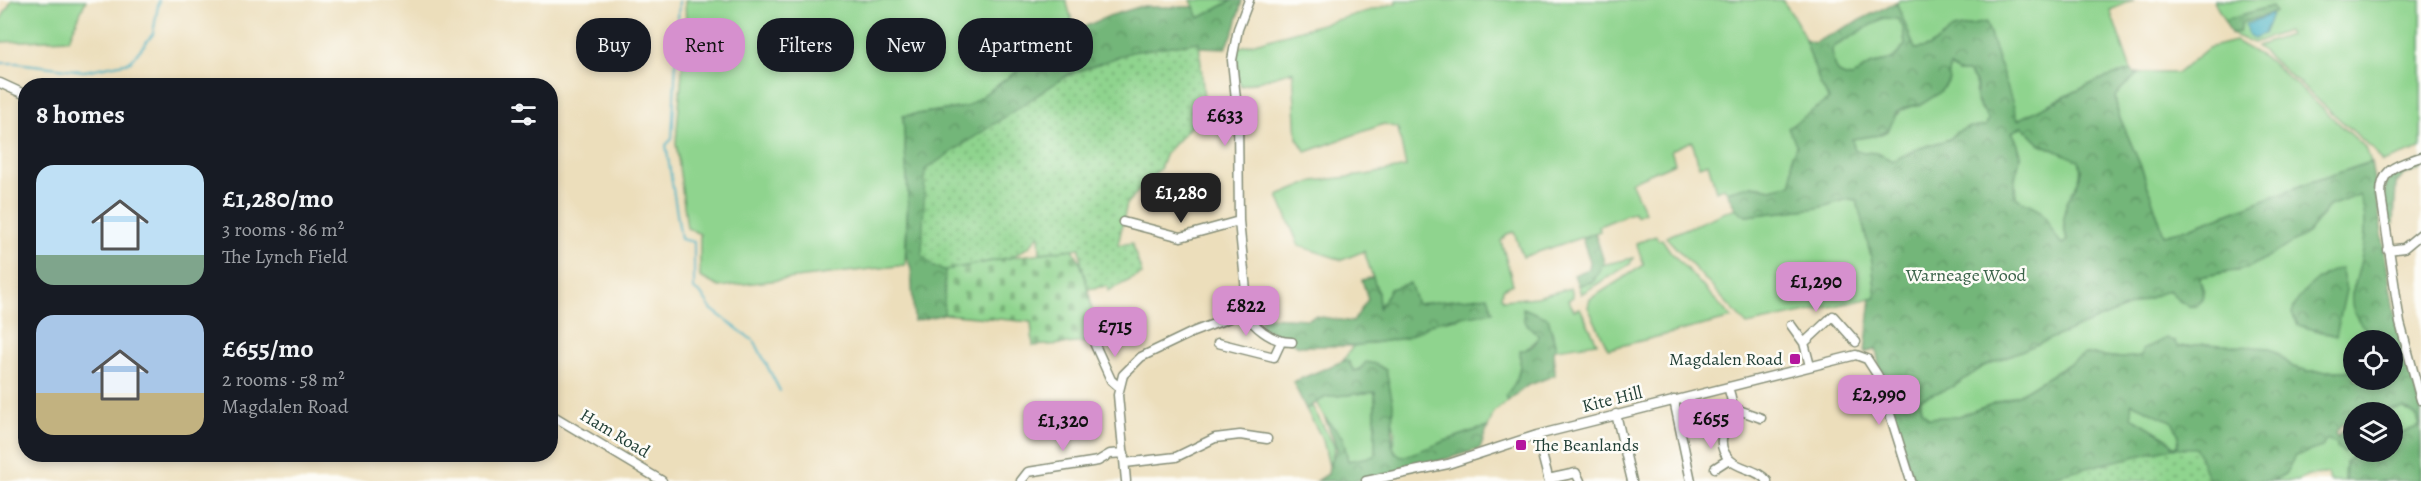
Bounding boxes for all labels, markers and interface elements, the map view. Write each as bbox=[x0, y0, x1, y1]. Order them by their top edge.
chip: Buy bbox=[576, 18, 651, 72]
chip: Rent bbox=[663, 18, 745, 72]
chip: Filters bbox=[757, 18, 854, 72]
chip: New bbox=[866, 18, 946, 72]
chip: Apartment bbox=[958, 18, 1093, 72]
pin: £633 bbox=[1189, 96, 1261, 147]
text: 8 homes bbox=[36, 97, 125, 132]
icon: filters bbox=[507, 98, 540, 131]
text: £633 bbox=[1207, 102, 1243, 129]
pin: £1,280 bbox=[1132, 173, 1230, 224]
text: £1,280 bbox=[1155, 179, 1207, 206]
text: £1,280/mo bbox=[222, 181, 334, 216]
icon: home bbox=[84, 189, 156, 261]
text: 3 rooms · 86 m² bbox=[222, 216, 344, 243]
text: The Lynch Field bbox=[222, 243, 348, 270]
pin: £1,290 bbox=[1767, 262, 1865, 313]
park label: Warneage Wood bbox=[1905, 263, 2027, 287]
text: £1,290 bbox=[1790, 268, 1842, 295]
pin: £822 bbox=[1210, 286, 1282, 337]
text: £822 bbox=[1226, 292, 1266, 319]
pin: £715 bbox=[1079, 307, 1151, 358]
text: £715 bbox=[1098, 313, 1132, 340]
map controls bbox=[2343, 330, 2403, 462]
button: locate bbox=[2343, 330, 2403, 390]
text: £655/mo bbox=[222, 331, 314, 366]
icon: home bbox=[84, 339, 156, 411]
place label: Magdalen Road bbox=[1669, 347, 1783, 371]
marker: Magdalen Road bbox=[1788, 352, 1802, 366]
text: 2 rooms · 58 m² bbox=[222, 366, 345, 393]
pin: £2,990 bbox=[1830, 375, 1928, 426]
street label: Kite Hill bbox=[1579, 380, 1645, 418]
text: £2,990 bbox=[1852, 381, 1906, 408]
text: Magdalen Road bbox=[222, 393, 349, 420]
pin: £655 bbox=[1675, 399, 1747, 450]
pin: £1,320 bbox=[1014, 401, 1112, 452]
button: layers bbox=[2343, 402, 2403, 462]
street label: Ham Road bbox=[576, 403, 655, 463]
text: £655 bbox=[1693, 405, 1729, 432]
text: £1,320 bbox=[1037, 407, 1089, 434]
place label: The Beanlands bbox=[1533, 433, 1639, 457]
marker: The Beanlands bbox=[1514, 438, 1528, 452]

